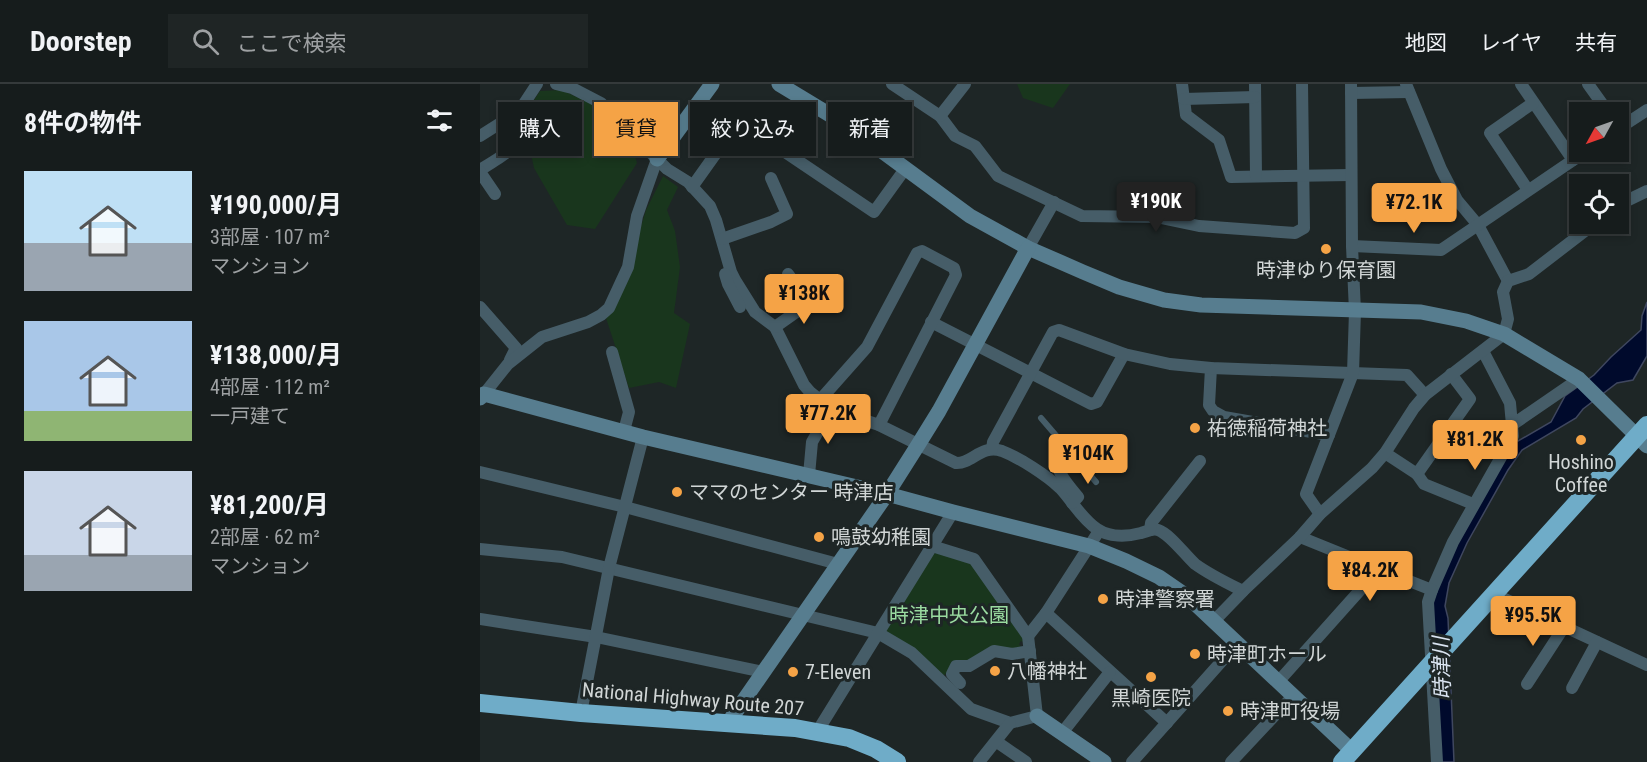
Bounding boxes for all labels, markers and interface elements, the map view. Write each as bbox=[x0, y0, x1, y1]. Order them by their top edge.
search box bbox=[168, 14, 588, 68]
text: Doorstep bbox=[30, 25, 132, 58]
icon: search bbox=[189, 25, 222, 58]
text: ここで検索 bbox=[237, 31, 347, 56]
text: 地図 bbox=[1405, 31, 1447, 55]
text: レイヤ bbox=[1480, 31, 1542, 55]
text: 共有 bbox=[1575, 31, 1617, 55]
chip: 購入 bbox=[498, 102, 582, 156]
chip: 賃貸 bbox=[594, 102, 678, 156]
chip: 絞り込み bbox=[690, 102, 816, 156]
chip: 新着 bbox=[828, 102, 912, 156]
north arrow bbox=[1569, 102, 1629, 162]
map controls bbox=[1569, 102, 1629, 234]
icon: filters bbox=[423, 104, 456, 137]
text: 8件の物件 bbox=[24, 108, 141, 138]
button: locate bbox=[1569, 174, 1629, 234]
pin: ¥190K bbox=[1114, 182, 1198, 233]
pin: ¥72.1K bbox=[1365, 183, 1463, 234]
text: ¥190K bbox=[1131, 189, 1181, 213]
text: ¥190,000/月 bbox=[210, 190, 342, 220]
text: ¥72.1K bbox=[1386, 190, 1442, 214]
icon: home bbox=[72, 195, 144, 267]
text: 3部屋 · 107 m² bbox=[210, 225, 330, 249]
marker: 時津ゆり保育園 bbox=[1319, 242, 1333, 256]
text: マンション bbox=[210, 254, 310, 278]
place label: 時津ゆり保育園 bbox=[1256, 258, 1396, 282]
pin: ¥138K bbox=[762, 274, 846, 325]
text: ¥138K bbox=[779, 281, 829, 305]
text: ¥138,000/月 bbox=[210, 340, 342, 370]
icon: home bbox=[72, 345, 144, 417]
text: 4部屋 · 112 m² bbox=[210, 375, 330, 399]
pin: ¥77.2K bbox=[779, 394, 877, 445]
text: ¥77.2K bbox=[800, 401, 856, 425]
text: 一戸建て bbox=[210, 404, 290, 428]
place label: 祐徳稲荷神社 bbox=[1207, 416, 1327, 440]
pin: ¥81.2K bbox=[1426, 420, 1524, 471]
marker: 祐徳稲荷神社 bbox=[1188, 421, 1202, 435]
text: ¥81.2K bbox=[1447, 427, 1503, 451]
marker: Hoshino Coffee bbox=[1574, 433, 1588, 447]
pin: ¥104K bbox=[1046, 434, 1130, 485]
text: ¥104K bbox=[1063, 441, 1113, 465]
place label: Hoshino Coffee bbox=[1548, 450, 1614, 497]
place label: ママのセンター 時津店 bbox=[689, 480, 894, 504]
marker: ママのセンター 時津店 bbox=[670, 485, 684, 499]
text: ¥81,200/月 bbox=[210, 490, 329, 520]
icon: home bbox=[72, 495, 144, 567]
text: 2部屋 · 62 m² bbox=[210, 525, 320, 549]
place label: 鳴鼓幼稚園 bbox=[831, 525, 931, 549]
marker: 鳴鼓幼稚園 bbox=[812, 530, 826, 544]
pin: ¥84.2K bbox=[1321, 551, 1419, 602]
text: マンション bbox=[210, 554, 310, 578]
text: ¥84.2K bbox=[1342, 558, 1398, 582]
place label: 時津警察署 bbox=[1115, 587, 1215, 611]
marker: 時津警察署 bbox=[1096, 592, 1110, 606]
pin: ¥95.5K bbox=[1484, 596, 1582, 647]
park label: 時津中央公園 bbox=[889, 603, 1009, 627]
text: ¥95.5K bbox=[1505, 603, 1561, 627]
water label: 時津川 bbox=[1429, 634, 1455, 700]
place label: 時津町ホール bbox=[1207, 642, 1327, 666]
marker: 時津町ホール bbox=[1188, 647, 1202, 661]
place label: 八幡神社 bbox=[1007, 659, 1087, 683]
place label: 7-Eleven bbox=[805, 660, 871, 684]
marker: 八幡神社 bbox=[988, 664, 1002, 678]
marker: 7-Eleven bbox=[786, 665, 800, 679]
marker: 黒崎医院 bbox=[1144, 670, 1158, 684]
street label: National Highway Route 207 bbox=[581, 677, 805, 721]
place label: 黒崎医院 bbox=[1111, 686, 1191, 710]
place label: 時津町役場 bbox=[1240, 699, 1340, 723]
marker: 時津町役場 bbox=[1221, 704, 1235, 718]

